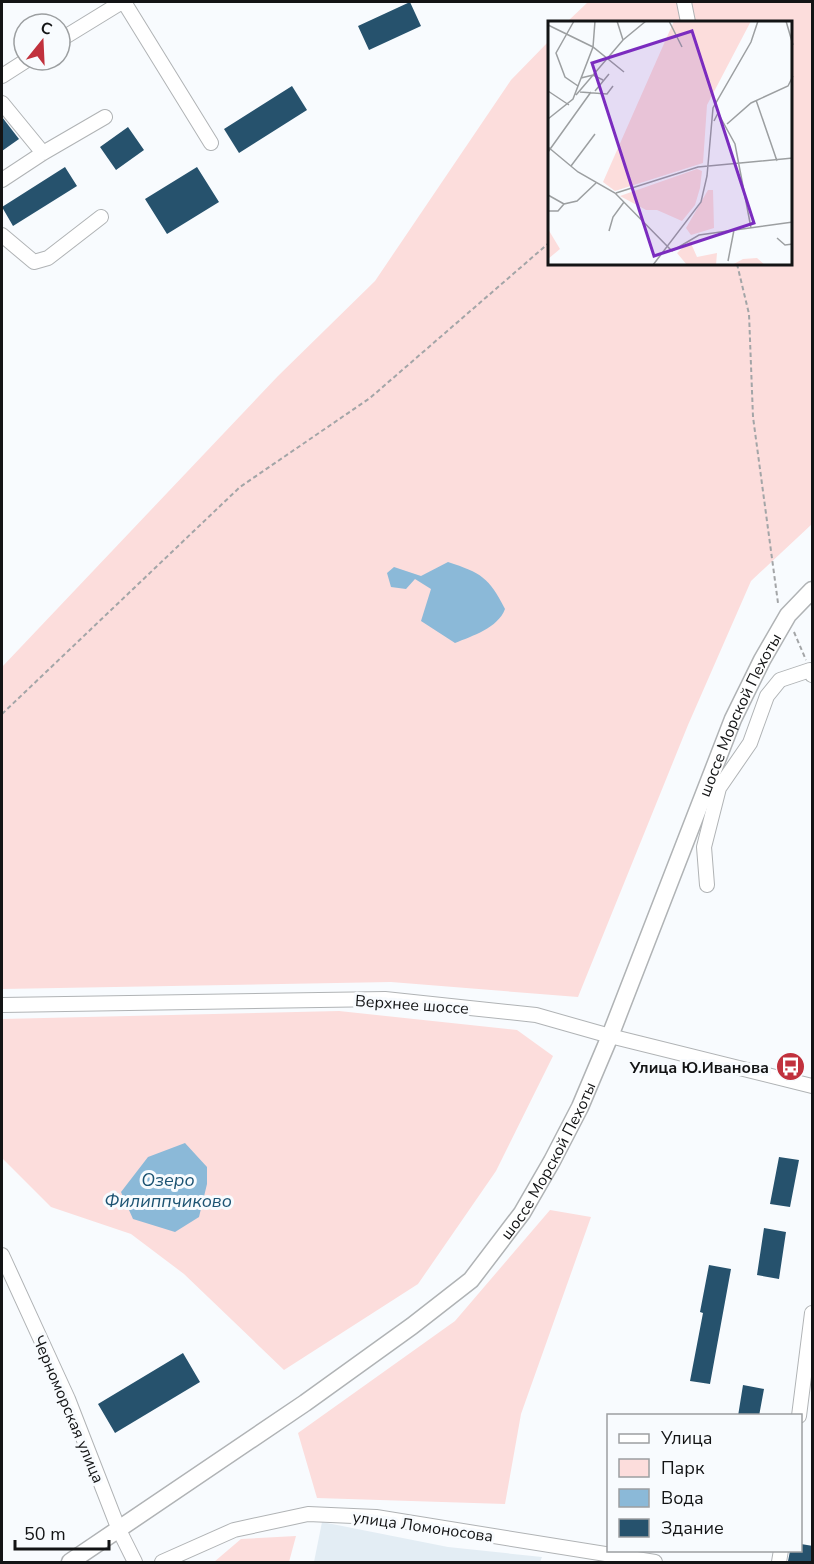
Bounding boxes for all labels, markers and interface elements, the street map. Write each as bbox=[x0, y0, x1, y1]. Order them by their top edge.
north arrow bbox=[12, 12, 72, 72]
text: С bbox=[38, 17, 55, 41]
inset map bbox=[548, 21, 793, 266]
street label: шоссе Морской Пехоты bbox=[694, 629, 787, 800]
street label: Верхнее шоссе bbox=[354, 990, 469, 1020]
bus stop icon: Улица Ю.Иванова bbox=[774, 1051, 806, 1083]
place label: Улица Ю.Иванова bbox=[629, 1057, 769, 1079]
street label: шоссе Морской Пехоты bbox=[496, 1079, 601, 1244]
water label: Озеро Филиппчиково bbox=[104, 1168, 232, 1213]
street label: Черноморская улица bbox=[27, 1332, 109, 1487]
legend bbox=[607, 1414, 802, 1552]
text: Улица bbox=[660, 1426, 712, 1450]
text: Парк bbox=[661, 1456, 705, 1480]
text: Вода bbox=[661, 1486, 704, 1510]
street label: улица Ломоносова bbox=[351, 1506, 495, 1548]
scale bar bbox=[15, 1513, 110, 1551]
text: Здание bbox=[661, 1516, 724, 1540]
text: 50 m bbox=[24, 1522, 66, 1546]

